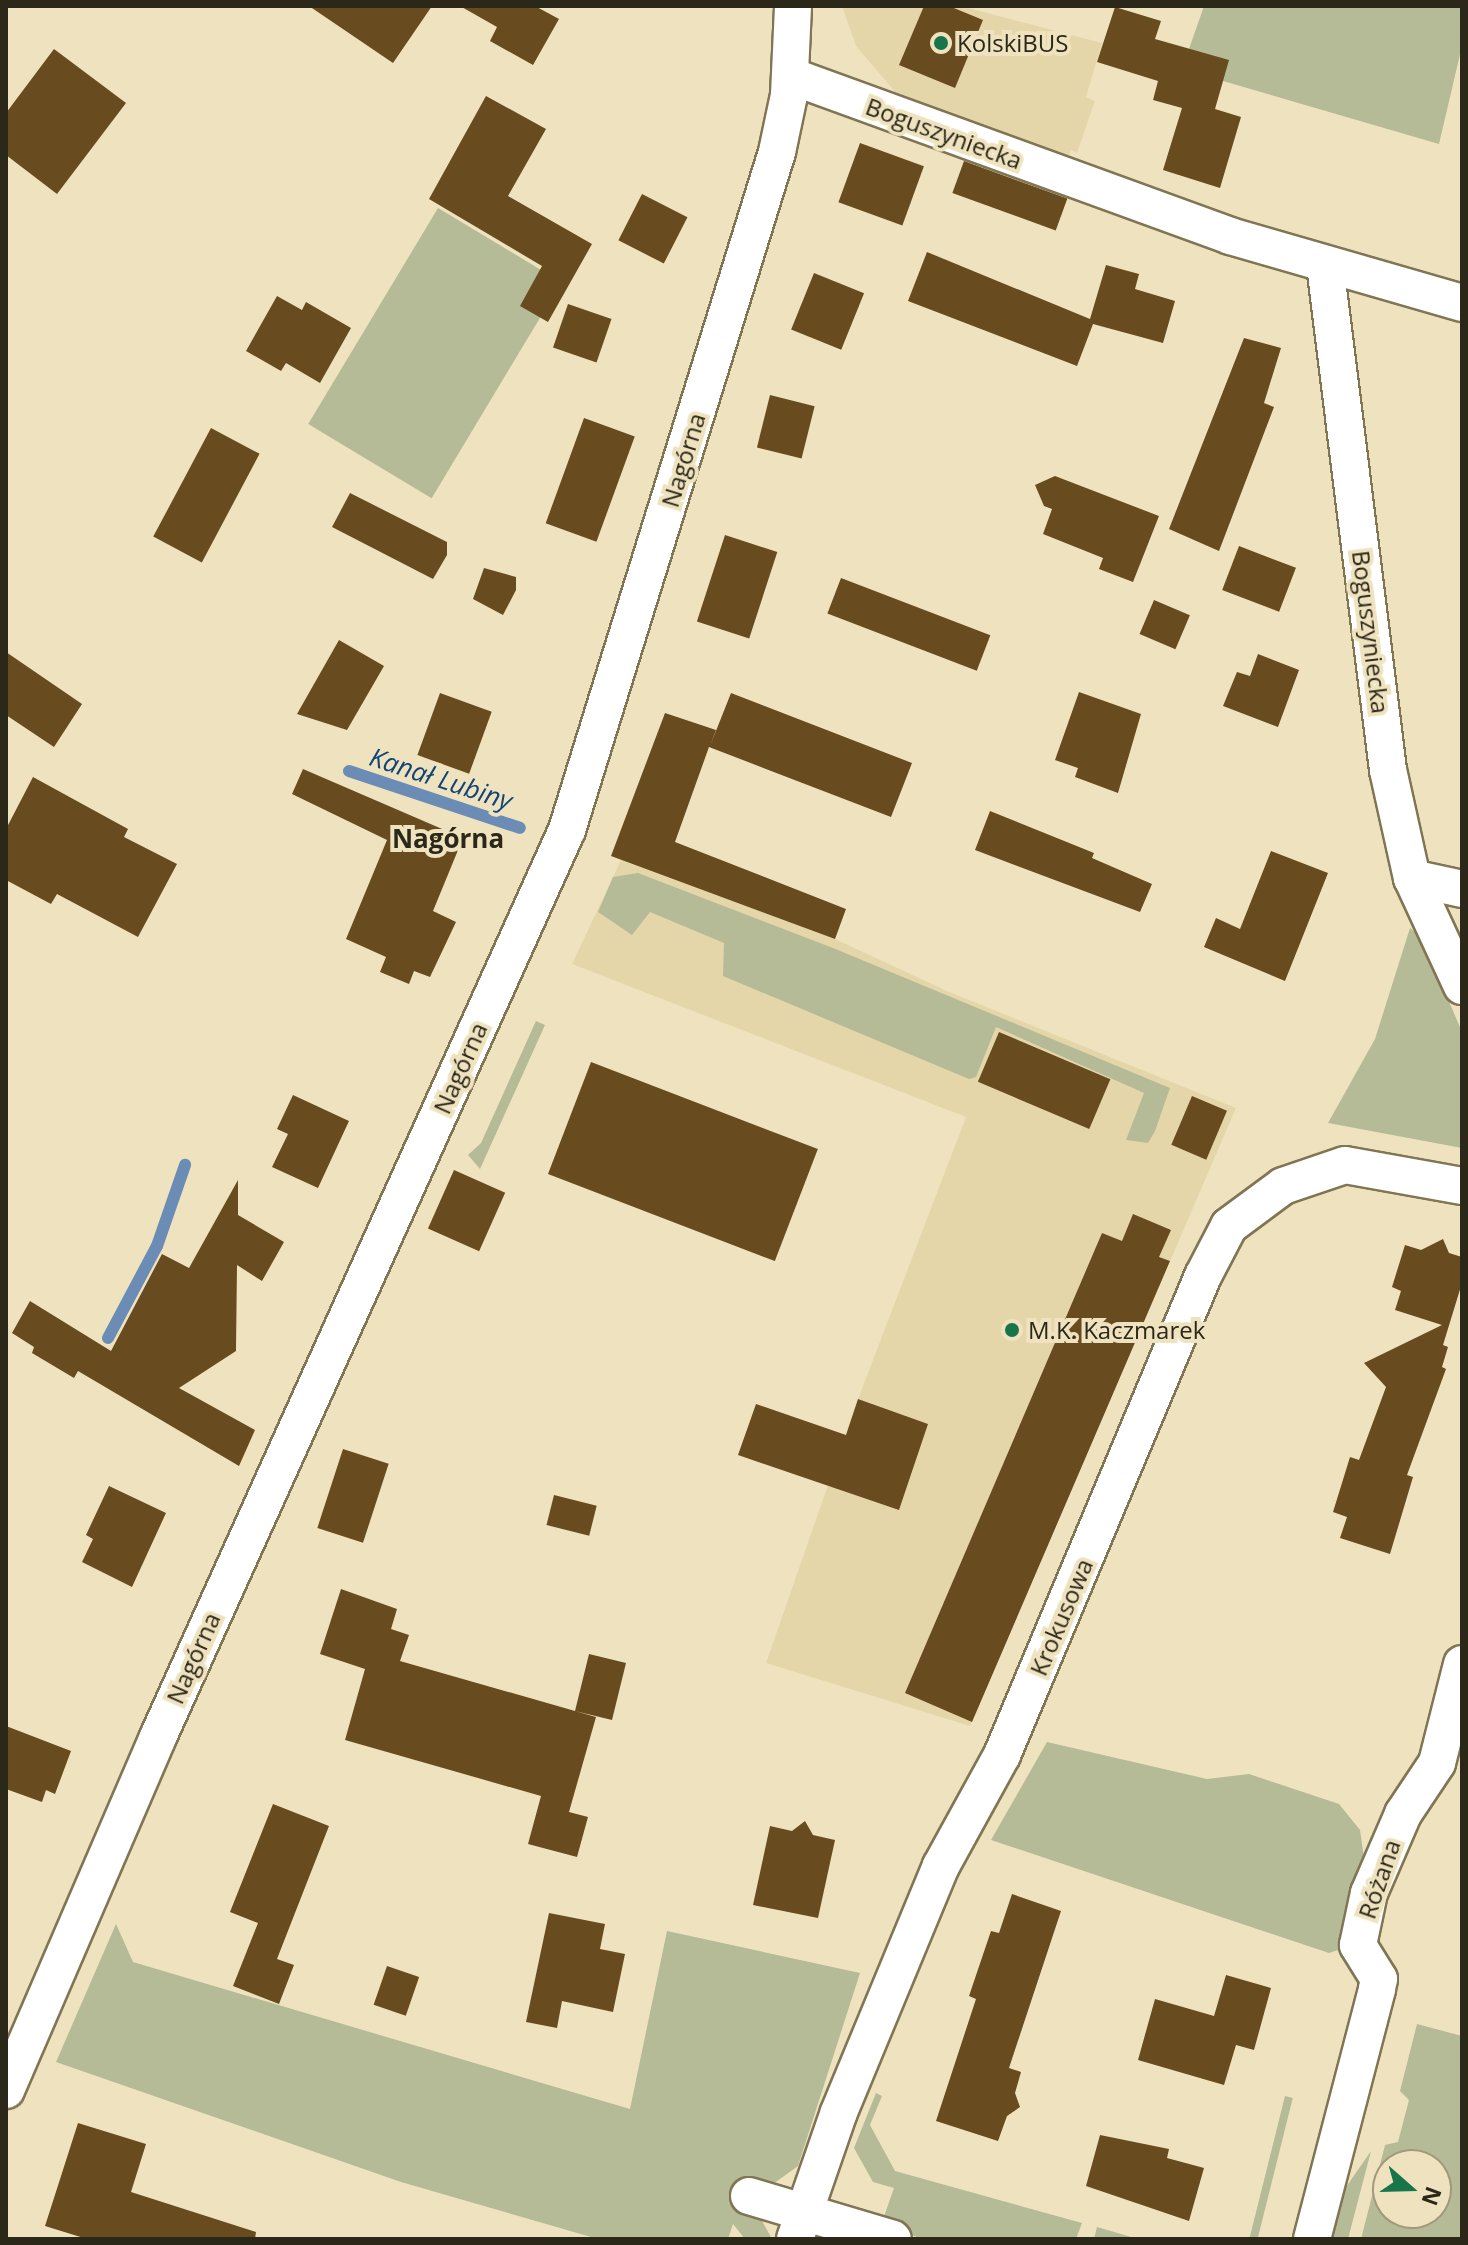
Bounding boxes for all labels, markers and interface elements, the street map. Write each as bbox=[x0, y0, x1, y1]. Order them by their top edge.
place label: KolskiBUS bbox=[957, 29, 1068, 57]
marker: KolskiBUS bbox=[932, 34, 950, 52]
street label: Boguszyniecka bbox=[862, 91, 1026, 175]
street label: Nagórna bbox=[655, 410, 711, 510]
street label: Boguszyniecka bbox=[1347, 549, 1395, 715]
water label: Kanał Lubiny bbox=[366, 741, 516, 817]
district label: Nagórna bbox=[392, 823, 504, 855]
street label: Nagórna bbox=[427, 1018, 493, 1118]
place label: M.K. Kaczmarek bbox=[1028, 1316, 1205, 1344]
marker: M.K. Kaczmarek bbox=[1003, 1321, 1021, 1339]
street label: Krokusowa bbox=[1024, 1554, 1098, 1680]
street label: Nagórna bbox=[160, 1608, 226, 1708]
street label: Różana bbox=[1352, 1836, 1406, 1922]
north arrow bbox=[1372, 2149, 1452, 2229]
text: N bbox=[1416, 2183, 1450, 2210]

